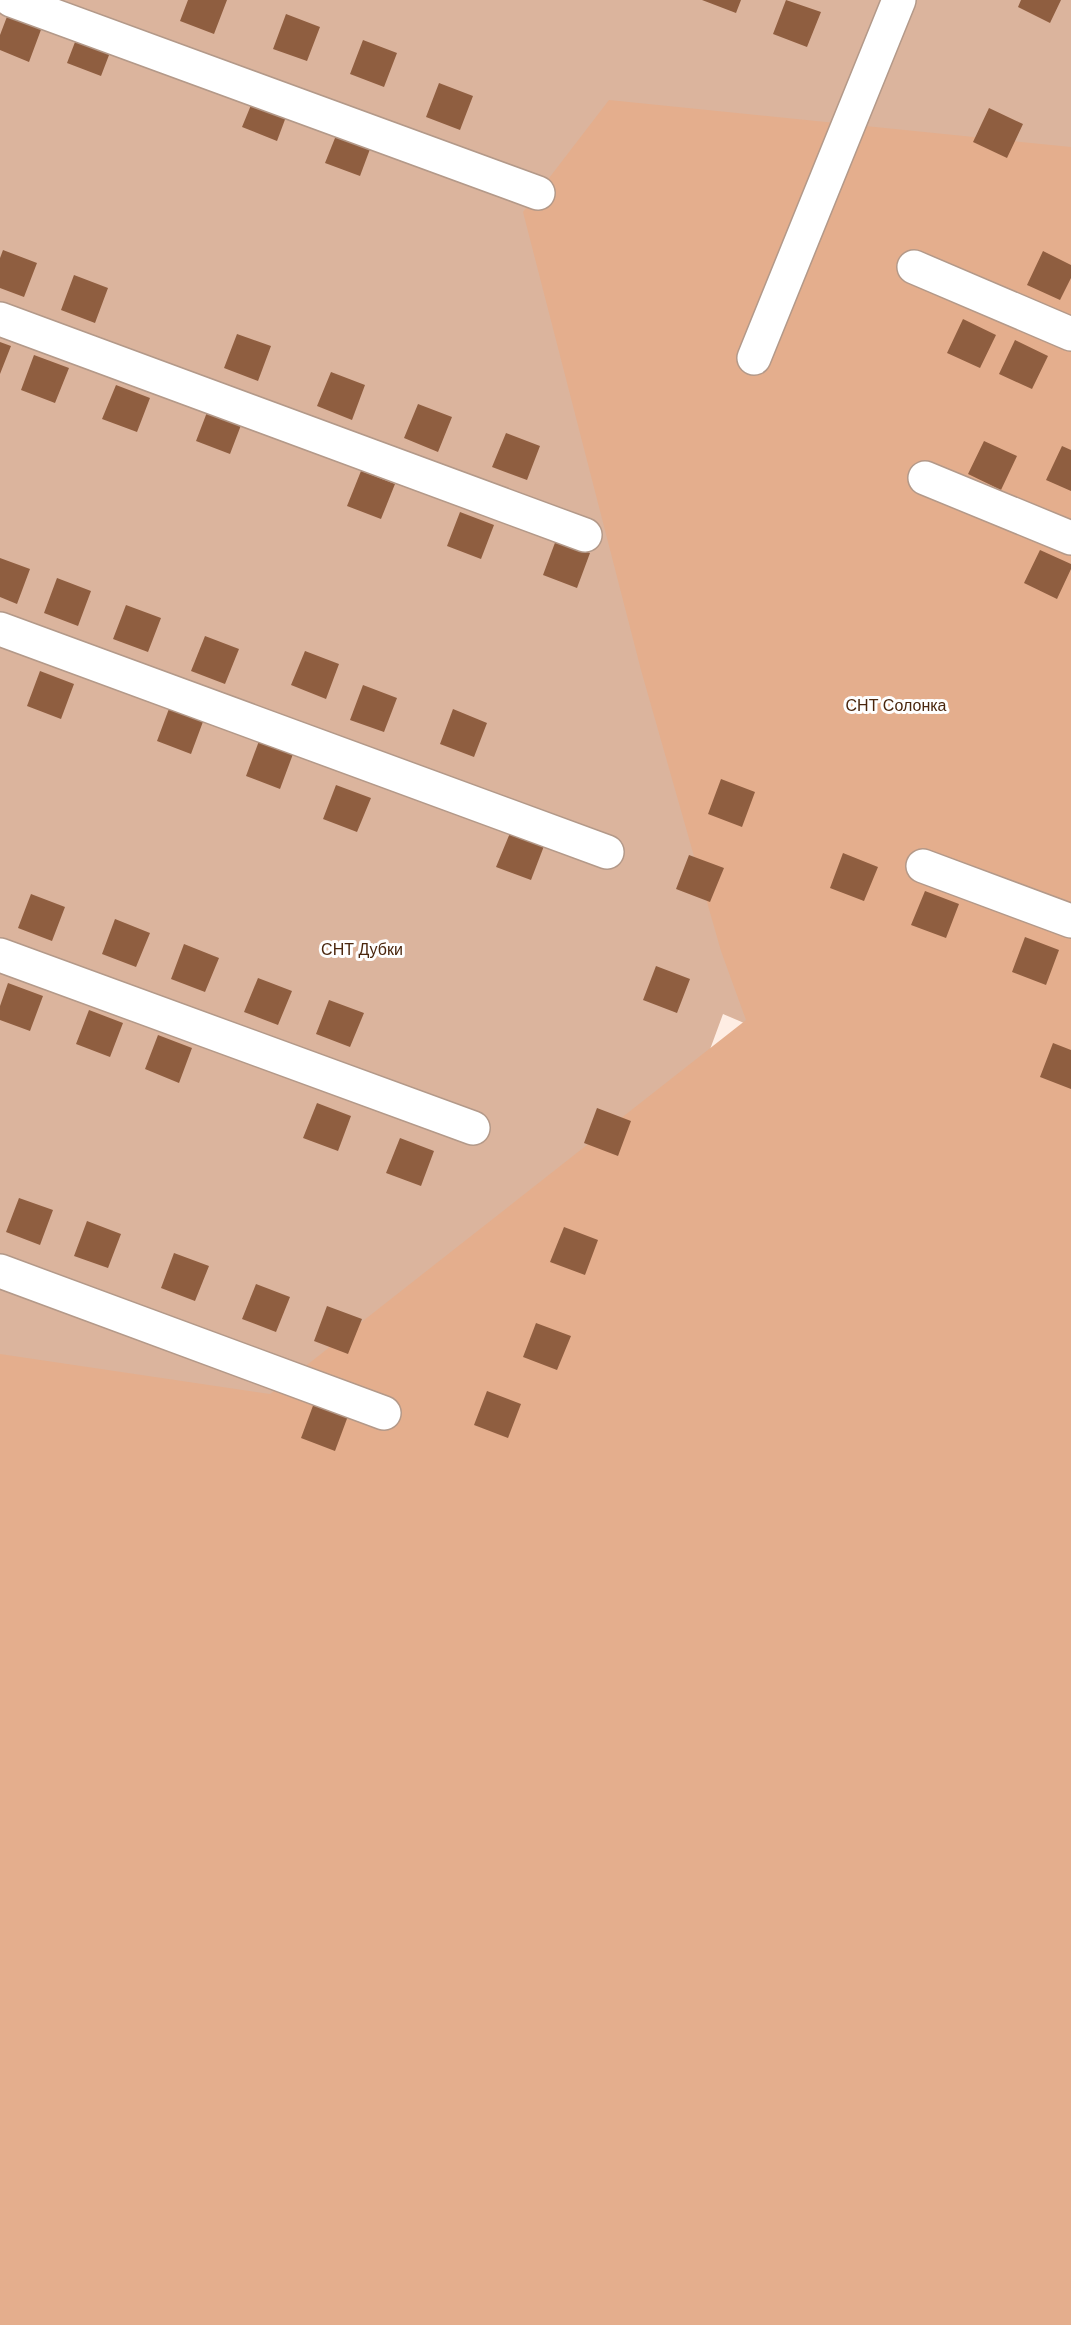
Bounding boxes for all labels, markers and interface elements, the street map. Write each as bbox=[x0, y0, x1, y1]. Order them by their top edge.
park label: СНТ Солонка bbox=[846, 697, 947, 714]
park label: СНТ Дубки bbox=[321, 941, 403, 958]

